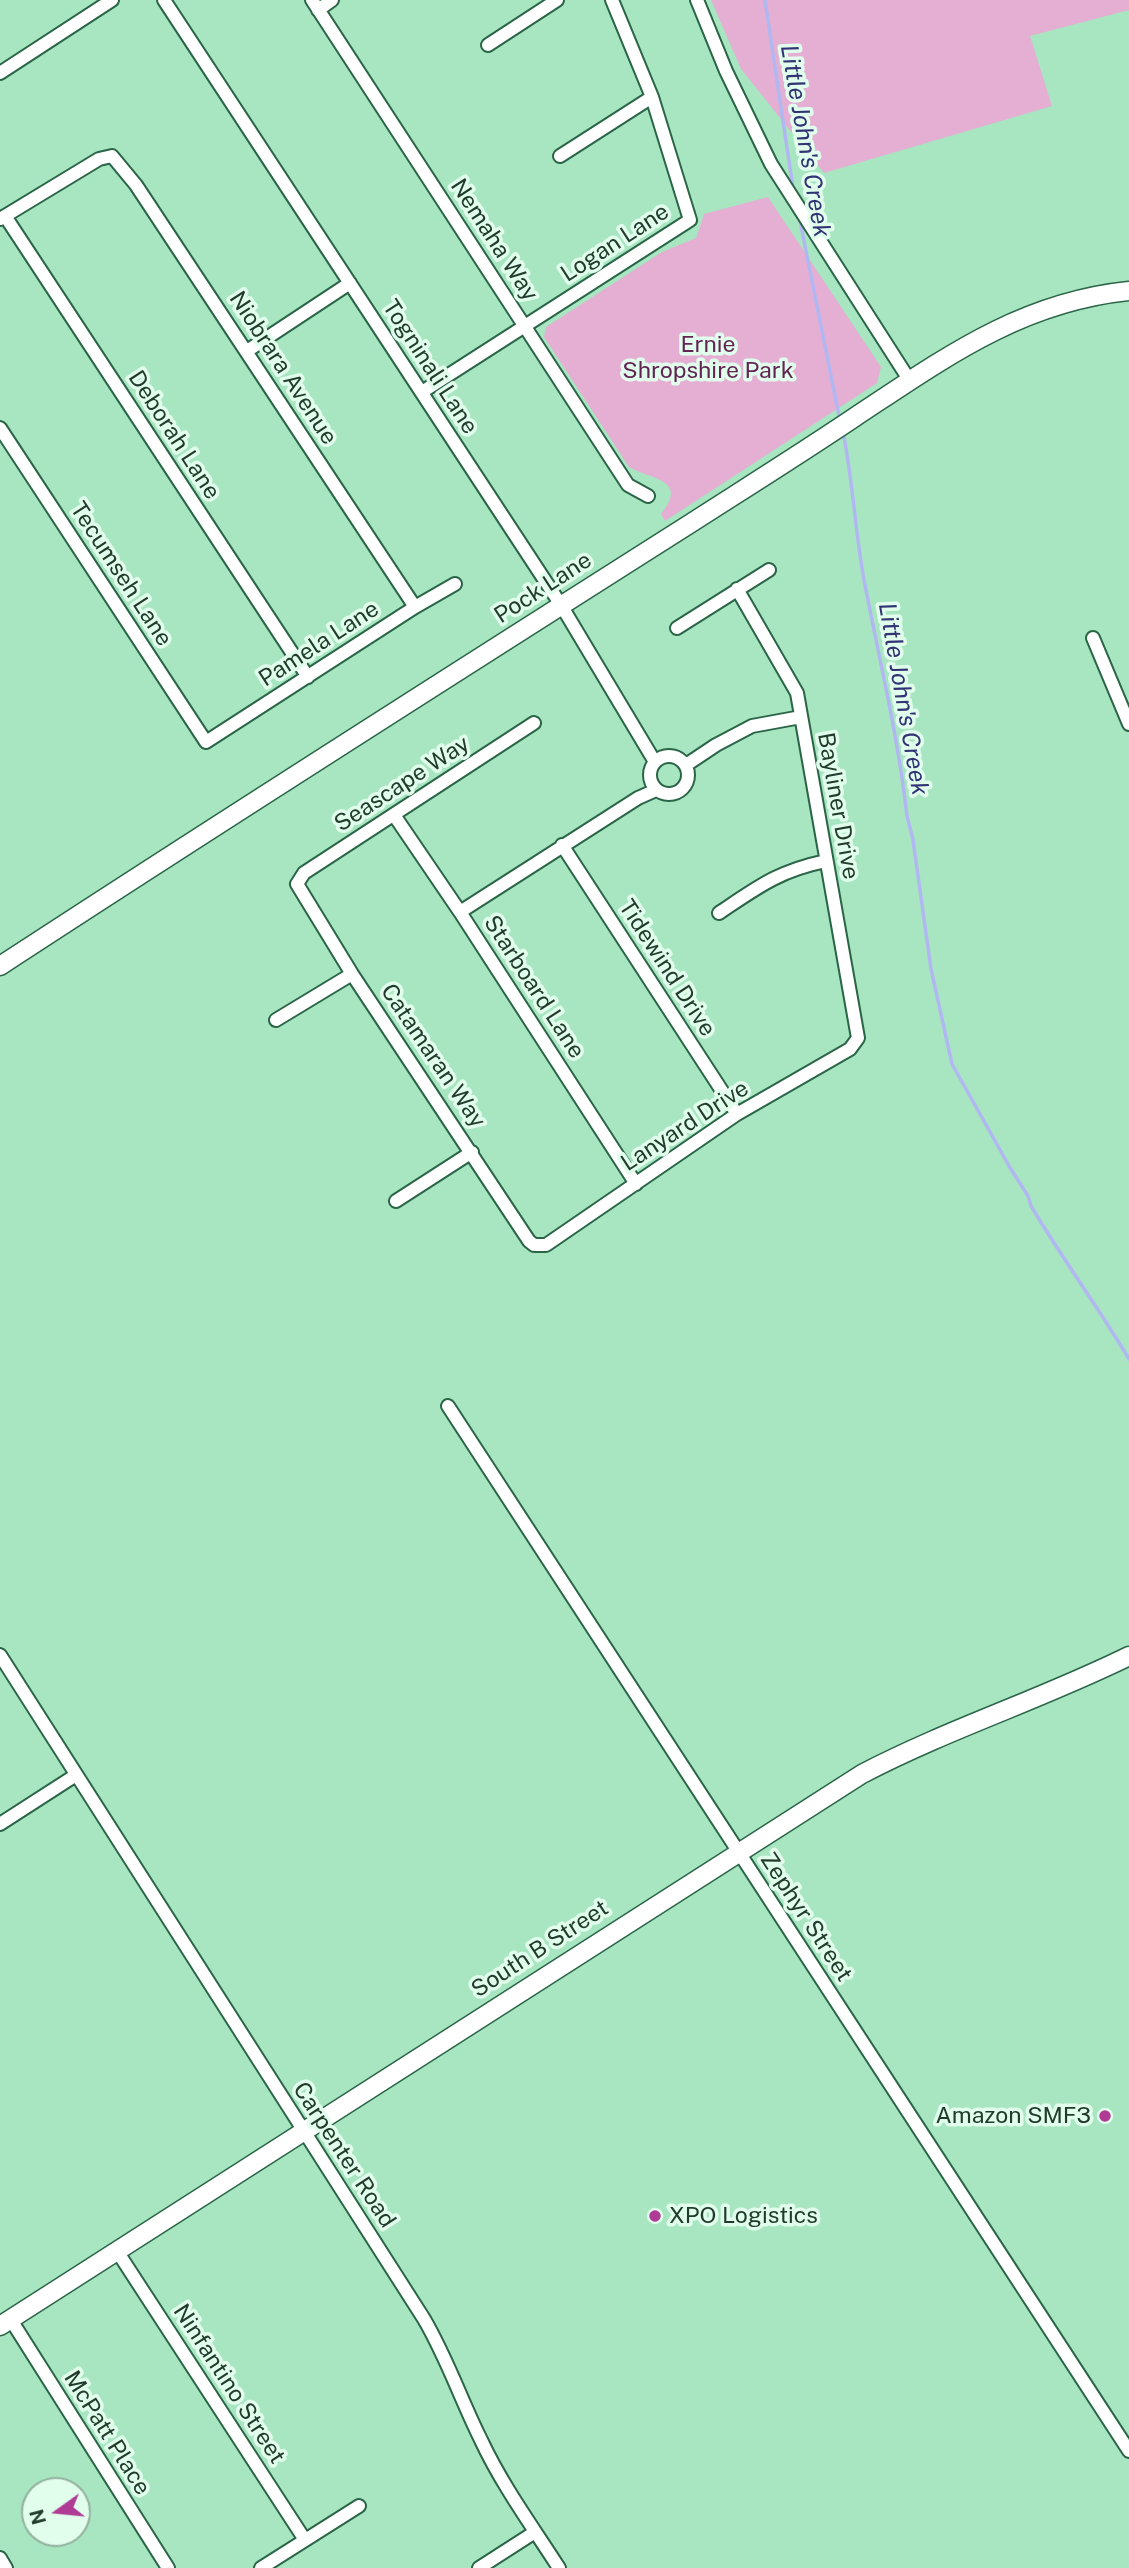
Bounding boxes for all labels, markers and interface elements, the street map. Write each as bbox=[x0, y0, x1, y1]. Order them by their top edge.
water label: Little John's Creek bbox=[774, 43, 836, 239]
street label: Nemaha Way bbox=[444, 174, 544, 306]
street label: Logan Lane bbox=[556, 198, 674, 288]
street label: Niobrara Avenue bbox=[223, 286, 343, 450]
street label: Togninali Lane bbox=[376, 295, 484, 439]
park label: Ernie Shropshire Park bbox=[622, 331, 794, 385]
street label: Deborah Lane bbox=[122, 366, 226, 504]
street label: Tecumseh Lane bbox=[64, 497, 178, 651]
street label: Pock Lane bbox=[489, 546, 597, 630]
street label: Pamela Lane bbox=[254, 595, 384, 693]
water label: Little John's Creek bbox=[872, 601, 934, 797]
street label: Seascape Way bbox=[329, 730, 475, 838]
street label: Bayliner Drive bbox=[812, 730, 864, 882]
street label: Tidewind Drive bbox=[613, 895, 721, 1041]
street label: Starboard Lane bbox=[478, 910, 590, 1064]
street label: Catamaran Way bbox=[375, 979, 491, 1133]
street label: Lanyard Drive bbox=[616, 1075, 754, 1177]
street label: Zephyr Street bbox=[754, 1847, 858, 1987]
street label: South B Street bbox=[466, 1894, 614, 2004]
street label: Carpenter Road bbox=[287, 2077, 401, 2233]
place label: Amazon SMF3 bbox=[935, 2102, 1091, 2130]
marker: Amazon SMF3 bbox=[1097, 2108, 1113, 2124]
place label: XPO Logistics bbox=[669, 2202, 818, 2230]
marker: XPO Logistics bbox=[647, 2208, 663, 2224]
street label: Ninfantino Street bbox=[167, 2299, 291, 2469]
street label: McPatt Place bbox=[58, 2366, 156, 2500]
north arrow bbox=[21, 2477, 91, 2547]
text: N bbox=[25, 2507, 50, 2527]

